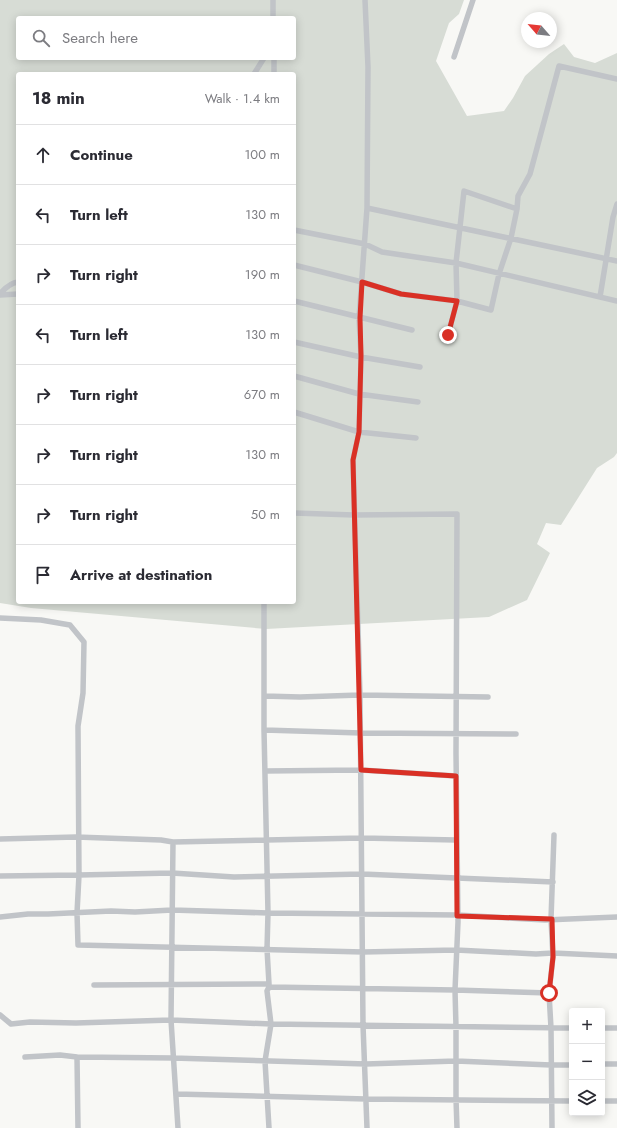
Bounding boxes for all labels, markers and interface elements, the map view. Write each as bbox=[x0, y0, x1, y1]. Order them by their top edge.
north arrow bbox=[521, 12, 557, 48]
search box bbox=[16, 16, 296, 60]
icon: search bbox=[30, 27, 52, 49]
text: Search here bbox=[62, 27, 138, 49]
text: 18 min bbox=[32, 86, 85, 110]
text: Walk · 1.4 km bbox=[205, 89, 280, 108]
icon: ahead bbox=[32, 144, 54, 166]
text: Continue bbox=[70, 144, 133, 166]
text: 100 m bbox=[245, 145, 280, 164]
icon: left bbox=[32, 204, 54, 226]
text: Turn left bbox=[70, 204, 128, 226]
text: 130 m bbox=[245, 205, 280, 224]
icon: right bbox=[32, 264, 54, 286]
text: Turn right bbox=[70, 264, 138, 286]
text: 190 m bbox=[245, 265, 280, 284]
icon: left bbox=[32, 324, 54, 346]
text: Turn left bbox=[70, 324, 128, 346]
text: 130 m bbox=[245, 325, 280, 344]
route end bbox=[439, 326, 457, 344]
icon: right bbox=[32, 384, 54, 406]
text: Turn right bbox=[70, 384, 138, 406]
text: 670 m bbox=[244, 385, 280, 404]
icon: right bbox=[32, 444, 54, 466]
text: Turn right bbox=[70, 444, 138, 466]
text: 130 m bbox=[245, 445, 280, 464]
icon: right bbox=[32, 504, 54, 526]
text: Turn right bbox=[70, 504, 138, 526]
text: 50 m bbox=[251, 505, 280, 524]
icon: arrive bbox=[32, 564, 54, 586]
text: Arrive at destination bbox=[70, 564, 212, 586]
route start bbox=[540, 984, 558, 1002]
map controls bbox=[569, 1008, 605, 1116]
button: + bbox=[569, 1008, 605, 1044]
button: − bbox=[569, 1044, 605, 1080]
button: layers bbox=[569, 1080, 605, 1116]

